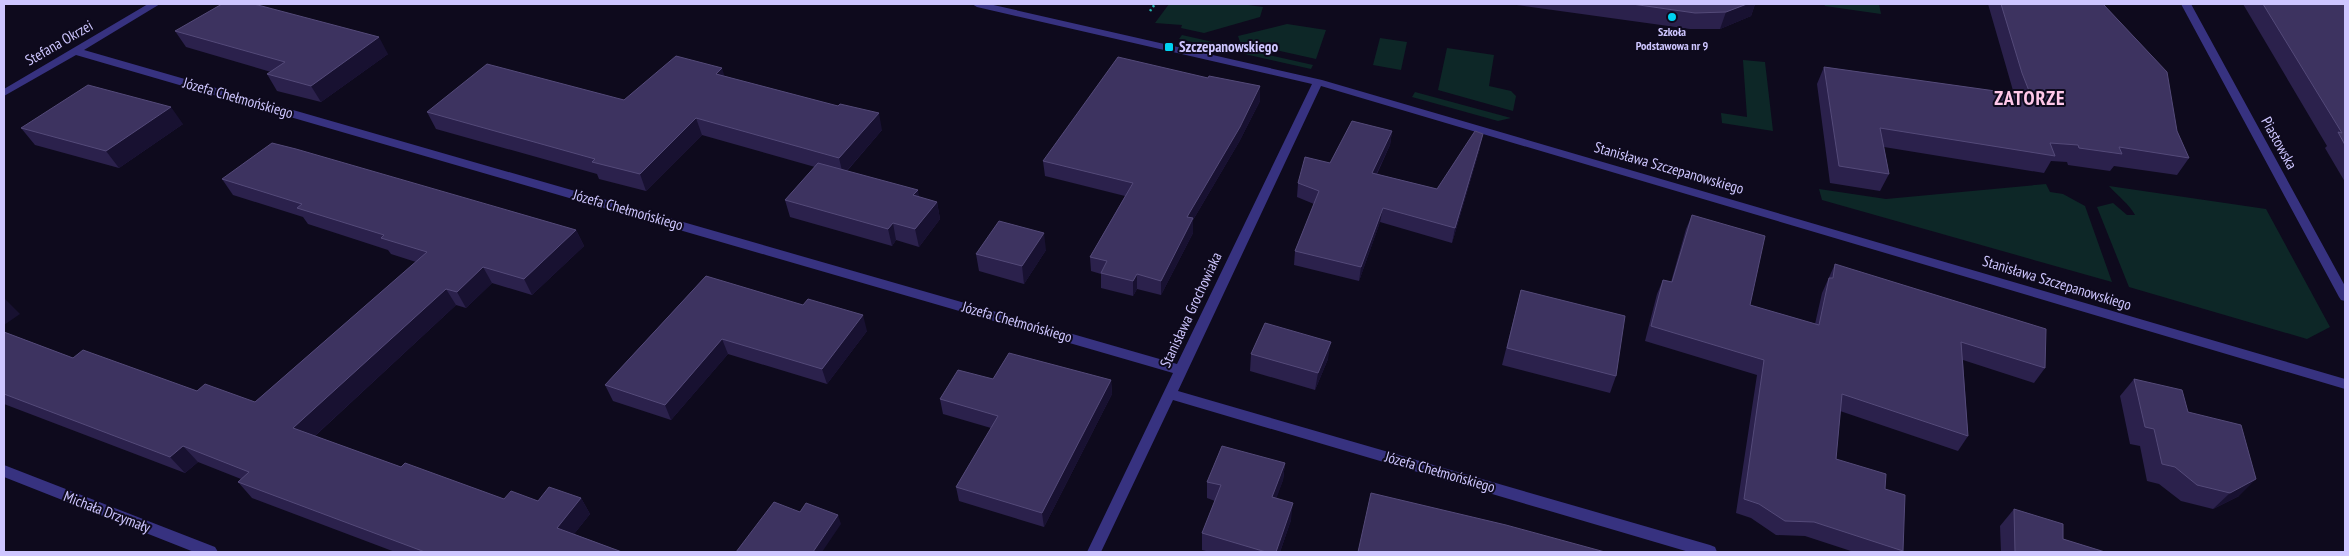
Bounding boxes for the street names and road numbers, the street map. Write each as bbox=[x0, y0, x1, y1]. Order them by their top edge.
street label: Stefana Okrzei bbox=[21, 16, 96, 70]
street label: Józefa Chełmońskiego bbox=[180, 72, 295, 122]
street label: Piastowska bbox=[2257, 113, 2302, 172]
street label: Stanisława Szczepanowskiego bbox=[1592, 137, 1746, 198]
street label: Józefa Chełmońskiego bbox=[570, 184, 685, 234]
street label: Stanisława Grochowiaka bbox=[1155, 249, 1226, 371]
street label: Stanisława Szczepanowskiego bbox=[1980, 251, 2134, 314]
street label: Józefa Chełmońskiego bbox=[959, 296, 1074, 346]
street label: Józefa Chełmońskiego bbox=[1382, 446, 1497, 496]
street label: Michała Drzymały bbox=[61, 486, 154, 537]

